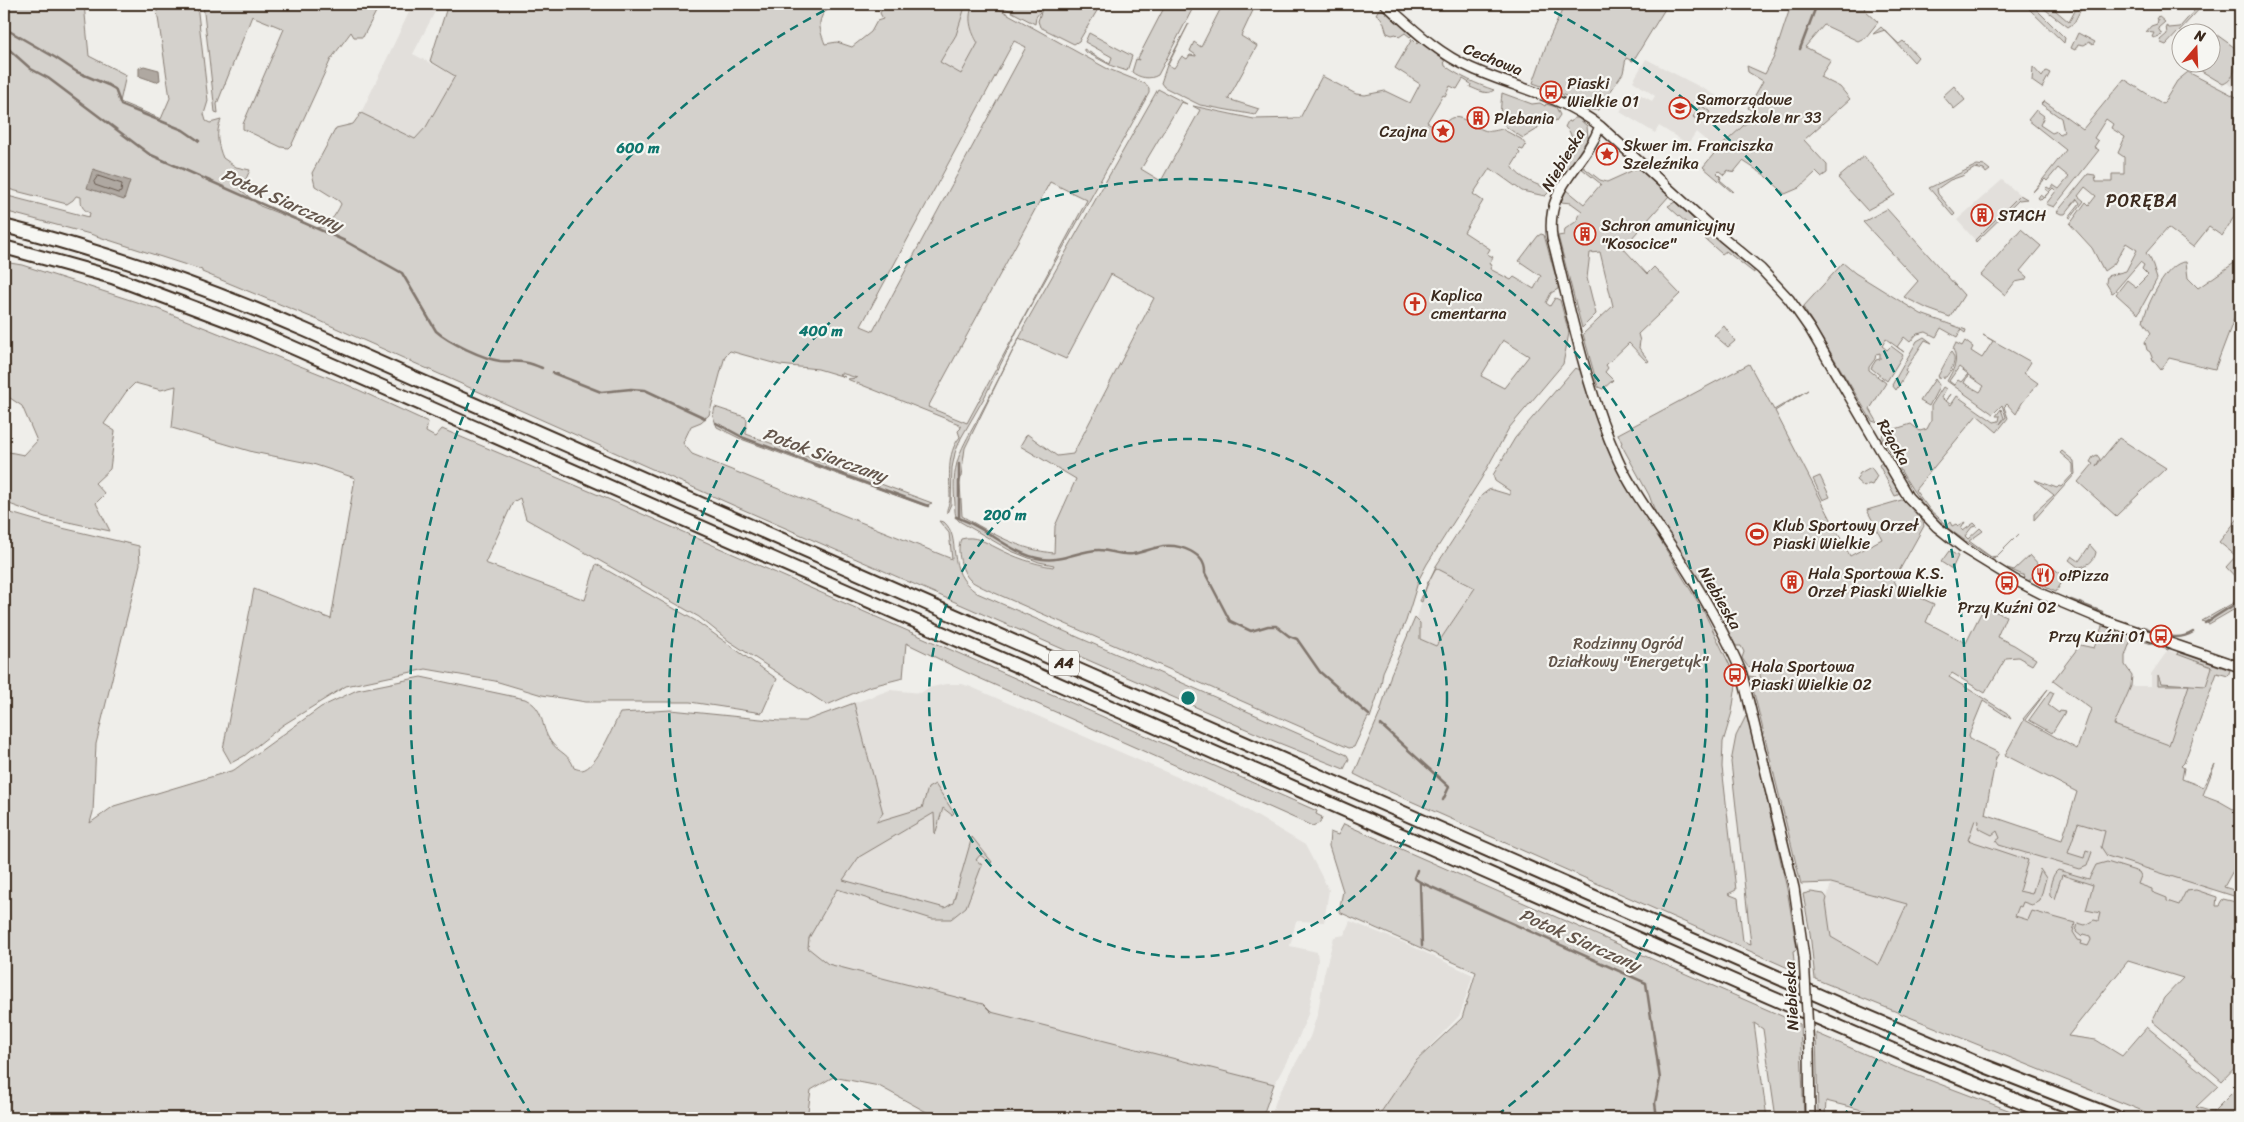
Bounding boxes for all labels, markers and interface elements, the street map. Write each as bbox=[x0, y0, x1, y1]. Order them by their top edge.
north arrow bbox=[2172, 22, 2222, 72]
text: N bbox=[2190, 22, 2209, 50]
street label: Cechowa bbox=[1459, 34, 1527, 84]
place label: Piaski Wielkie 01 bbox=[1567, 69, 1639, 116]
bus stop icon: Piaski Wielkie 01 bbox=[1539, 80, 1563, 104]
place label: Samorządowe Przedszkole nr 33 bbox=[1696, 85, 1822, 132]
school or university icon: Samorządowe Przedszkole nr 33 bbox=[1668, 96, 1692, 120]
place label: Plebania bbox=[1494, 104, 1554, 133]
building icon: Plebania bbox=[1466, 106, 1490, 130]
place label: Czajna bbox=[1379, 117, 1428, 146]
place icon: Czajna bbox=[1431, 119, 1455, 143]
street label: Niebieska bbox=[1533, 122, 1594, 197]
place label: Skwer im. Franciszka Szeleźnika bbox=[1623, 131, 1774, 178]
text: 600 m bbox=[616, 135, 660, 161]
place icon: Skwer im. Franciszka Szeleźnika bbox=[1595, 142, 1619, 166]
water label: Potok Siarczany bbox=[216, 159, 350, 242]
district label: PORĘBA bbox=[2106, 185, 2178, 217]
place label: STACH bbox=[1998, 201, 2047, 230]
building icon: STACH bbox=[1970, 203, 1994, 227]
place label: Schron amunicyjny "Kosocice" bbox=[1601, 211, 1735, 258]
building icon: Schron amunicyjny "Kosocice" bbox=[1573, 222, 1597, 246]
place label: Kaplica cmentarna bbox=[1431, 281, 1507, 328]
church icon: Kaplica cmentarna bbox=[1403, 292, 1427, 316]
text: 400 m bbox=[798, 318, 843, 344]
street label: Rżącka bbox=[1869, 413, 1919, 471]
water label: Potok Siarczany bbox=[759, 418, 894, 493]
text: 200 m bbox=[982, 502, 1027, 528]
place label: Klub Sportowy Orzeł Piaski Wielkie bbox=[1773, 511, 1920, 558]
sports icon: Klub Sportowy Orzeł Piaski Wielkie bbox=[1745, 522, 1769, 546]
place label: Hala Sportowa K.S. Orzeł Piaski Wielkie bbox=[1808, 559, 1947, 606]
street label: Niebieska bbox=[1690, 561, 1750, 636]
place label: o!Pizza bbox=[2059, 561, 2109, 590]
restaurant icon: o!Pizza bbox=[2031, 563, 2055, 587]
building icon: Hala Sportowa K.S. Orzeł Piaski Wielkie bbox=[1780, 570, 1804, 594]
bus stop icon: Przy Kuźni 02 bbox=[1995, 571, 2019, 595]
place label: Przy Kuźni 02 bbox=[1958, 593, 2056, 622]
place label: Przy Kuźni 01 bbox=[2049, 622, 2145, 651]
bus stop icon: Przy Kuźni 01 bbox=[2149, 624, 2173, 648]
park label: Rodzinny Ogród Działkowy "Energetyk" bbox=[1548, 629, 1710, 676]
road number: A4 bbox=[1049, 650, 1079, 676]
place label: Hala Sportowa Piaski Wielkie 02 bbox=[1751, 652, 1872, 699]
bus stop icon: Hala Sportowa Piaski Wielkie 02 bbox=[1723, 663, 1747, 687]
centre of rings bbox=[1179, 689, 1197, 707]
water label: Potok Siarczany bbox=[1514, 899, 1648, 982]
street label: Niebieska bbox=[1775, 960, 1807, 1031]

